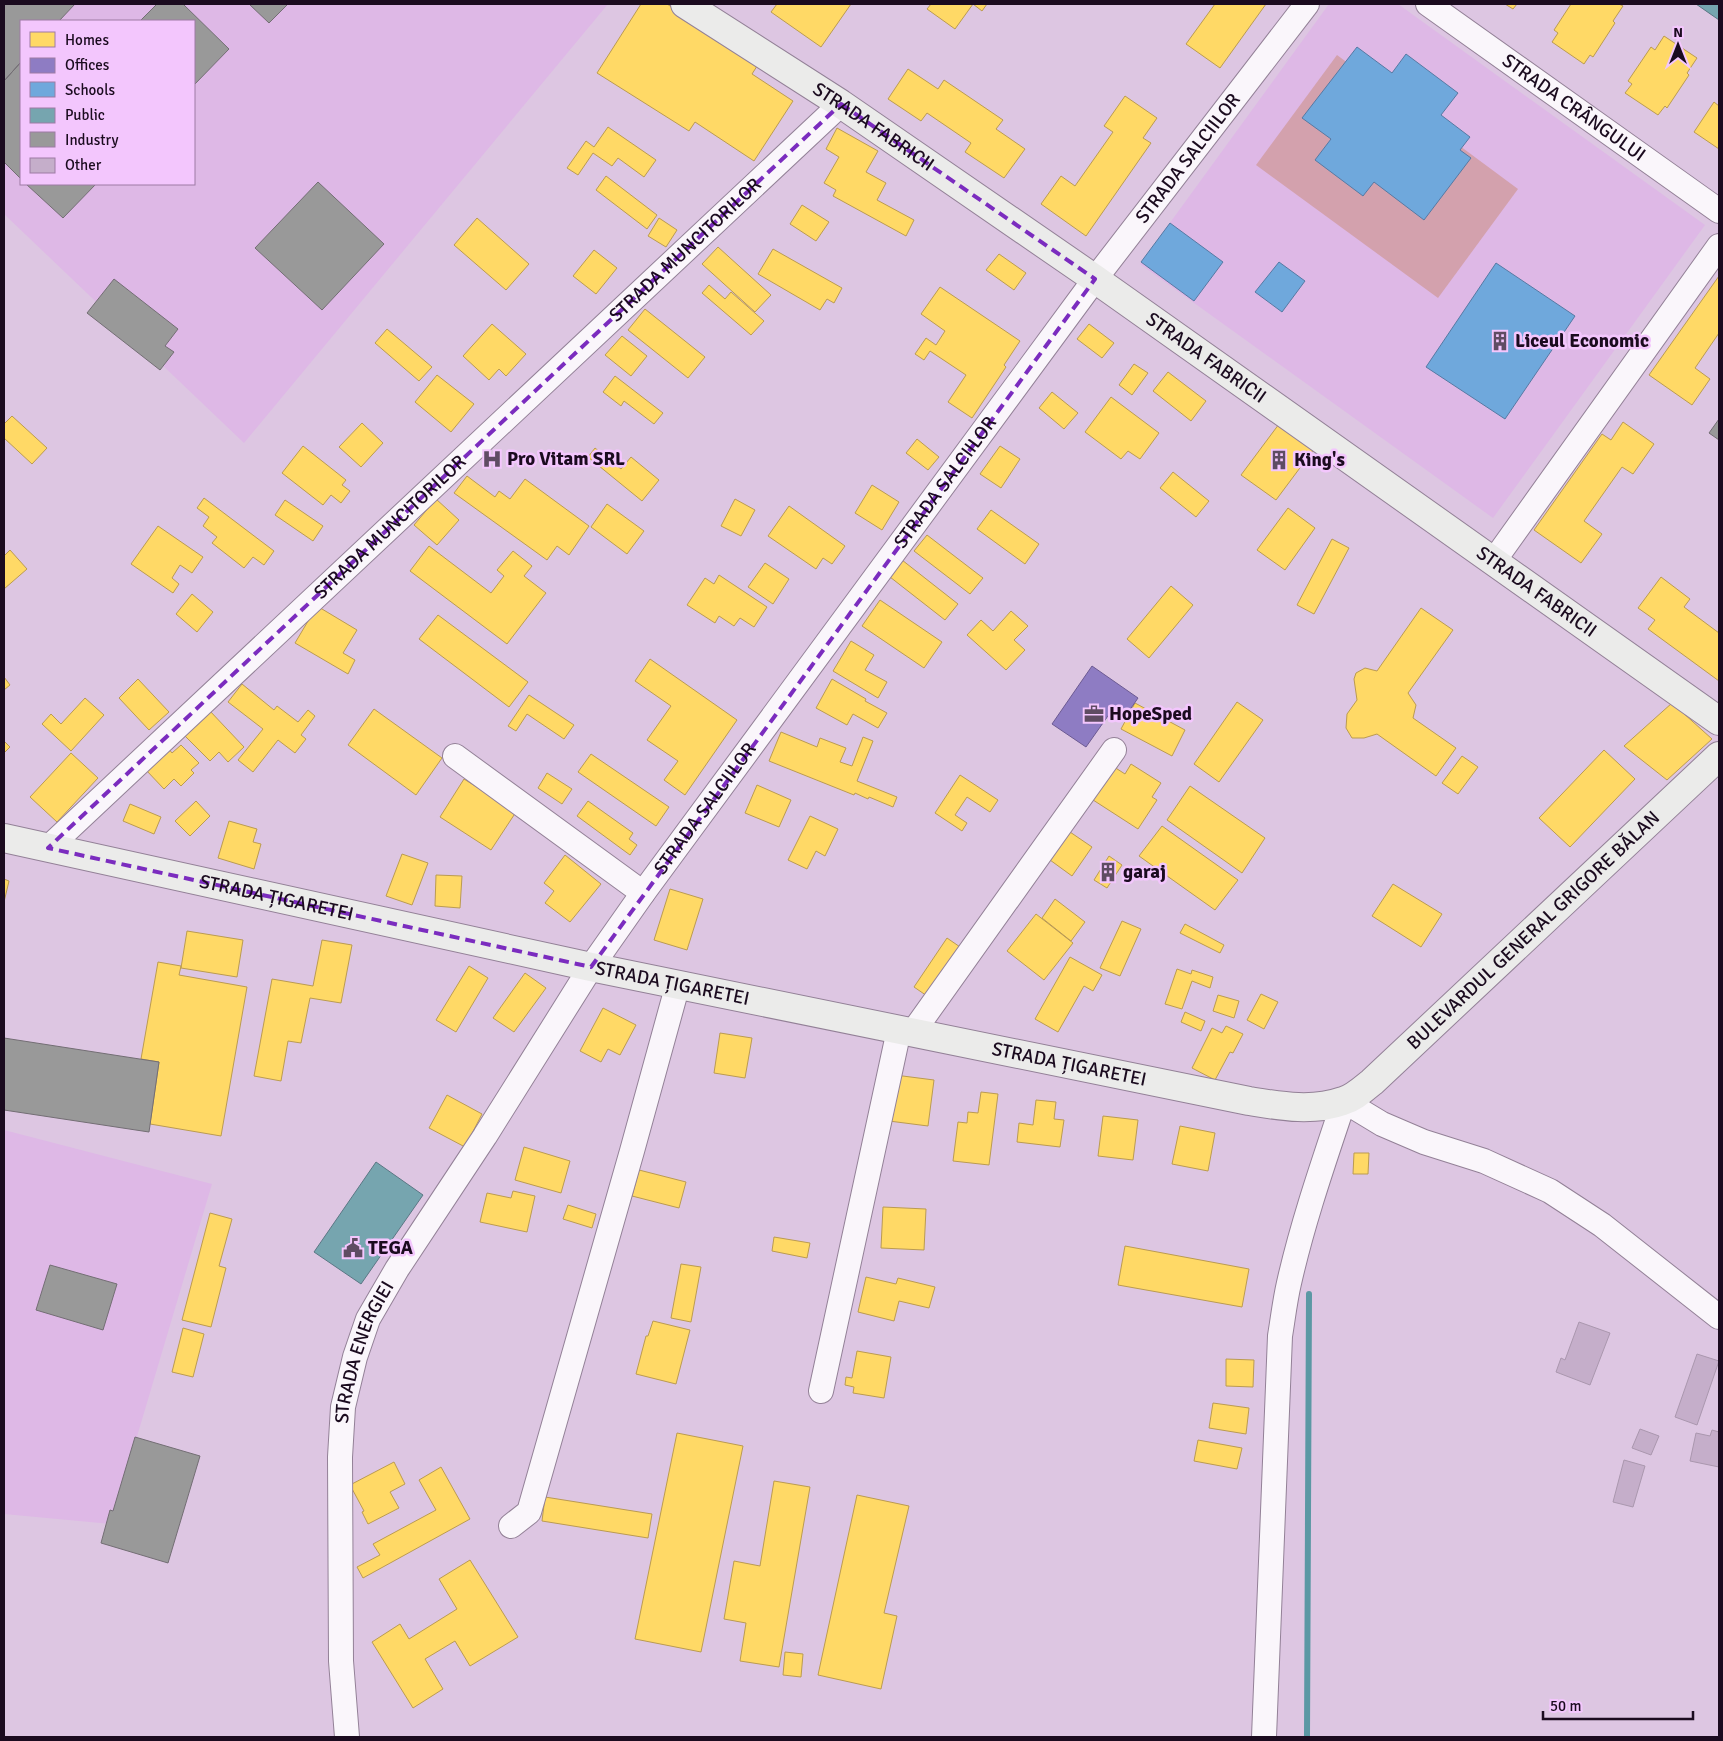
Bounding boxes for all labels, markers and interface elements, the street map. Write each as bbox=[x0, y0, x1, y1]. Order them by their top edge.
legend bbox=[20, 20, 195, 185]
north arrow bbox=[1653, 20, 1703, 70]
text: N bbox=[1673, 24, 1683, 41]
text: Homes bbox=[65, 31, 109, 49]
street label: STRADA CRÂNGULUI bbox=[1497, 49, 1650, 167]
text: Offices bbox=[65, 56, 110, 74]
street label: STRADA FABRICII bbox=[808, 77, 939, 177]
text: Schools bbox=[65, 81, 116, 99]
street label: STRADA SALCIILOR bbox=[1130, 88, 1246, 228]
text: Public bbox=[65, 106, 105, 124]
text: Industry bbox=[65, 131, 118, 149]
text: Other bbox=[65, 156, 102, 174]
street label: STRADA MUNCITORILOR bbox=[604, 173, 767, 327]
street label: STRADA FABRICII bbox=[1141, 307, 1271, 409]
place label: Liceul Economic bbox=[1515, 329, 1649, 353]
building icon: Liceul Economic bbox=[1489, 330, 1511, 352]
street label: STRADA SALCIILOR bbox=[889, 412, 1002, 553]
place label: Pro Vitam SRL bbox=[507, 447, 625, 471]
hospital icon: Pro Vitam SRL bbox=[481, 448, 503, 470]
place label: King's bbox=[1294, 448, 1345, 472]
building icon: King's bbox=[1268, 449, 1290, 471]
street label: STRADA MUNCITORILOR bbox=[309, 450, 471, 604]
street label: STRADA FABRICII bbox=[1472, 541, 1601, 643]
place label: HopeSped bbox=[1109, 702, 1192, 726]
office icon: HopeSped bbox=[1083, 703, 1105, 725]
street label: STRADA SALCIILOR bbox=[649, 738, 762, 879]
street label: BULEVARDUL GENERAL GRIGORE BĂLAN bbox=[1402, 806, 1665, 1055]
place label: garaj bbox=[1123, 860, 1166, 884]
building icon: garaj bbox=[1097, 861, 1119, 883]
street label: STRADA ȚIGARETEI bbox=[197, 869, 356, 926]
street label: STRADA ȚIGARETEI bbox=[593, 956, 752, 1011]
street label: STRADA ȚIGARETEI bbox=[990, 1037, 1149, 1092]
place label: TEGA bbox=[368, 1236, 413, 1260]
public building icon: TEGA bbox=[342, 1237, 364, 1259]
street label: STRADA ENERGIEI bbox=[330, 1277, 400, 1424]
scale bar bbox=[1543, 1688, 1693, 1720]
text: 50 m bbox=[1550, 1697, 1581, 1715]

